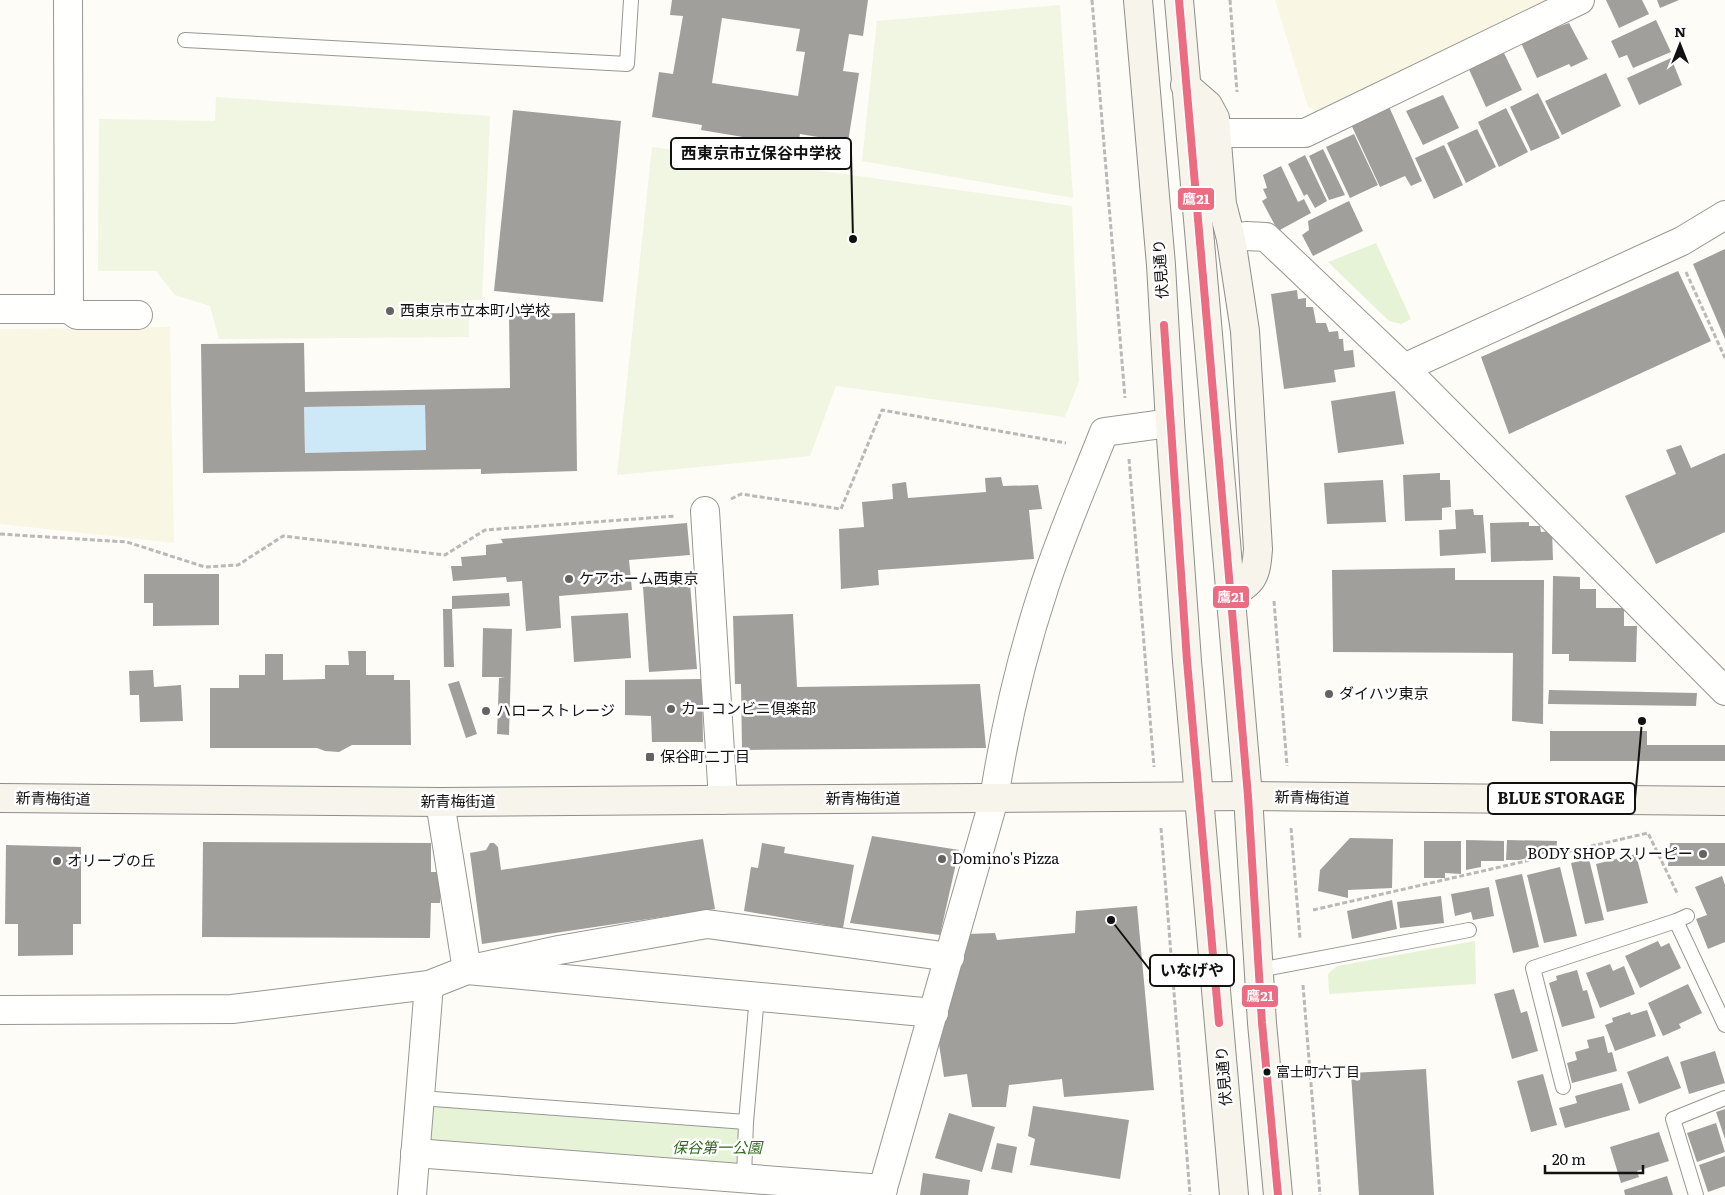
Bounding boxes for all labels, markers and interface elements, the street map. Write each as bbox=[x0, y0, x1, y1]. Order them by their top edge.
north arrow bbox=[1655, 20, 1705, 70]
text: N bbox=[1674, 21, 1686, 41]
callout: 西東京市立保谷中学校 bbox=[671, 138, 851, 169]
text: 西東京市立保谷中学校 bbox=[681, 140, 841, 164]
line badge: 鷹21 bbox=[1177, 187, 1215, 211]
text: 鷹21 bbox=[1182, 188, 1210, 208]
street label: 伏見通り bbox=[1146, 238, 1173, 300]
place label: 西東京市立本町小学校 bbox=[400, 298, 550, 321]
marker: 西東京市立本町小学校 bbox=[384, 305, 396, 317]
place label: ケアホーム西東京 bbox=[579, 566, 699, 589]
marker: ケアホーム西東京 bbox=[563, 573, 575, 585]
line badge: 鷹21 bbox=[1212, 585, 1250, 609]
text: 鷹21 bbox=[1217, 586, 1245, 606]
place label: ダイハツ東京 bbox=[1339, 681, 1429, 704]
marker: ダイハツ東京 bbox=[1323, 688, 1335, 700]
place label: カーコンビニ倶楽部 bbox=[681, 696, 816, 719]
place label: ハローストレージ bbox=[496, 698, 615, 721]
marker: カーコンビニ倶楽部 bbox=[665, 703, 677, 715]
marker: ハローストレージ bbox=[480, 705, 492, 717]
place label: 保谷町二丁目 bbox=[660, 744, 750, 767]
marker: 保谷町二丁目 bbox=[644, 751, 656, 763]
callout: BLUE STORAGE bbox=[1488, 783, 1635, 814]
street label: 新青梅街道 bbox=[1274, 784, 1350, 809]
street label: 新青梅街道 bbox=[15, 785, 91, 810]
text: BLUE STORAGE bbox=[1497, 785, 1625, 809]
street label: 新青梅街道 bbox=[825, 786, 901, 809]
street label: 新青梅街道 bbox=[420, 789, 496, 812]
place label: BODY SHOP スリーピー bbox=[1527, 841, 1693, 864]
place label: Domino's Pizza bbox=[952, 846, 1060, 869]
place label: オリーブの丘 bbox=[67, 848, 156, 871]
marker: BODY SHOP スリーピー bbox=[1697, 848, 1709, 860]
marker: Domino's Pizza bbox=[936, 853, 948, 865]
marker: オリーブの丘 bbox=[51, 855, 63, 867]
callout: いなげや bbox=[1150, 955, 1234, 986]
text: いなげや bbox=[1160, 957, 1224, 981]
line badge: 鷹21 bbox=[1241, 984, 1279, 1008]
text: 鷹21 bbox=[1246, 985, 1274, 1005]
street label: 伏見通り bbox=[1208, 1045, 1237, 1107]
place label: 富士町六丁目 bbox=[1276, 1061, 1360, 1081]
marker: 富士町六丁目 bbox=[1262, 1067, 1272, 1077]
park label: 保谷第一公園 bbox=[672, 1135, 764, 1158]
scale bar bbox=[1545, 1142, 1642, 1174]
text: 20 m bbox=[1552, 1147, 1586, 1170]

